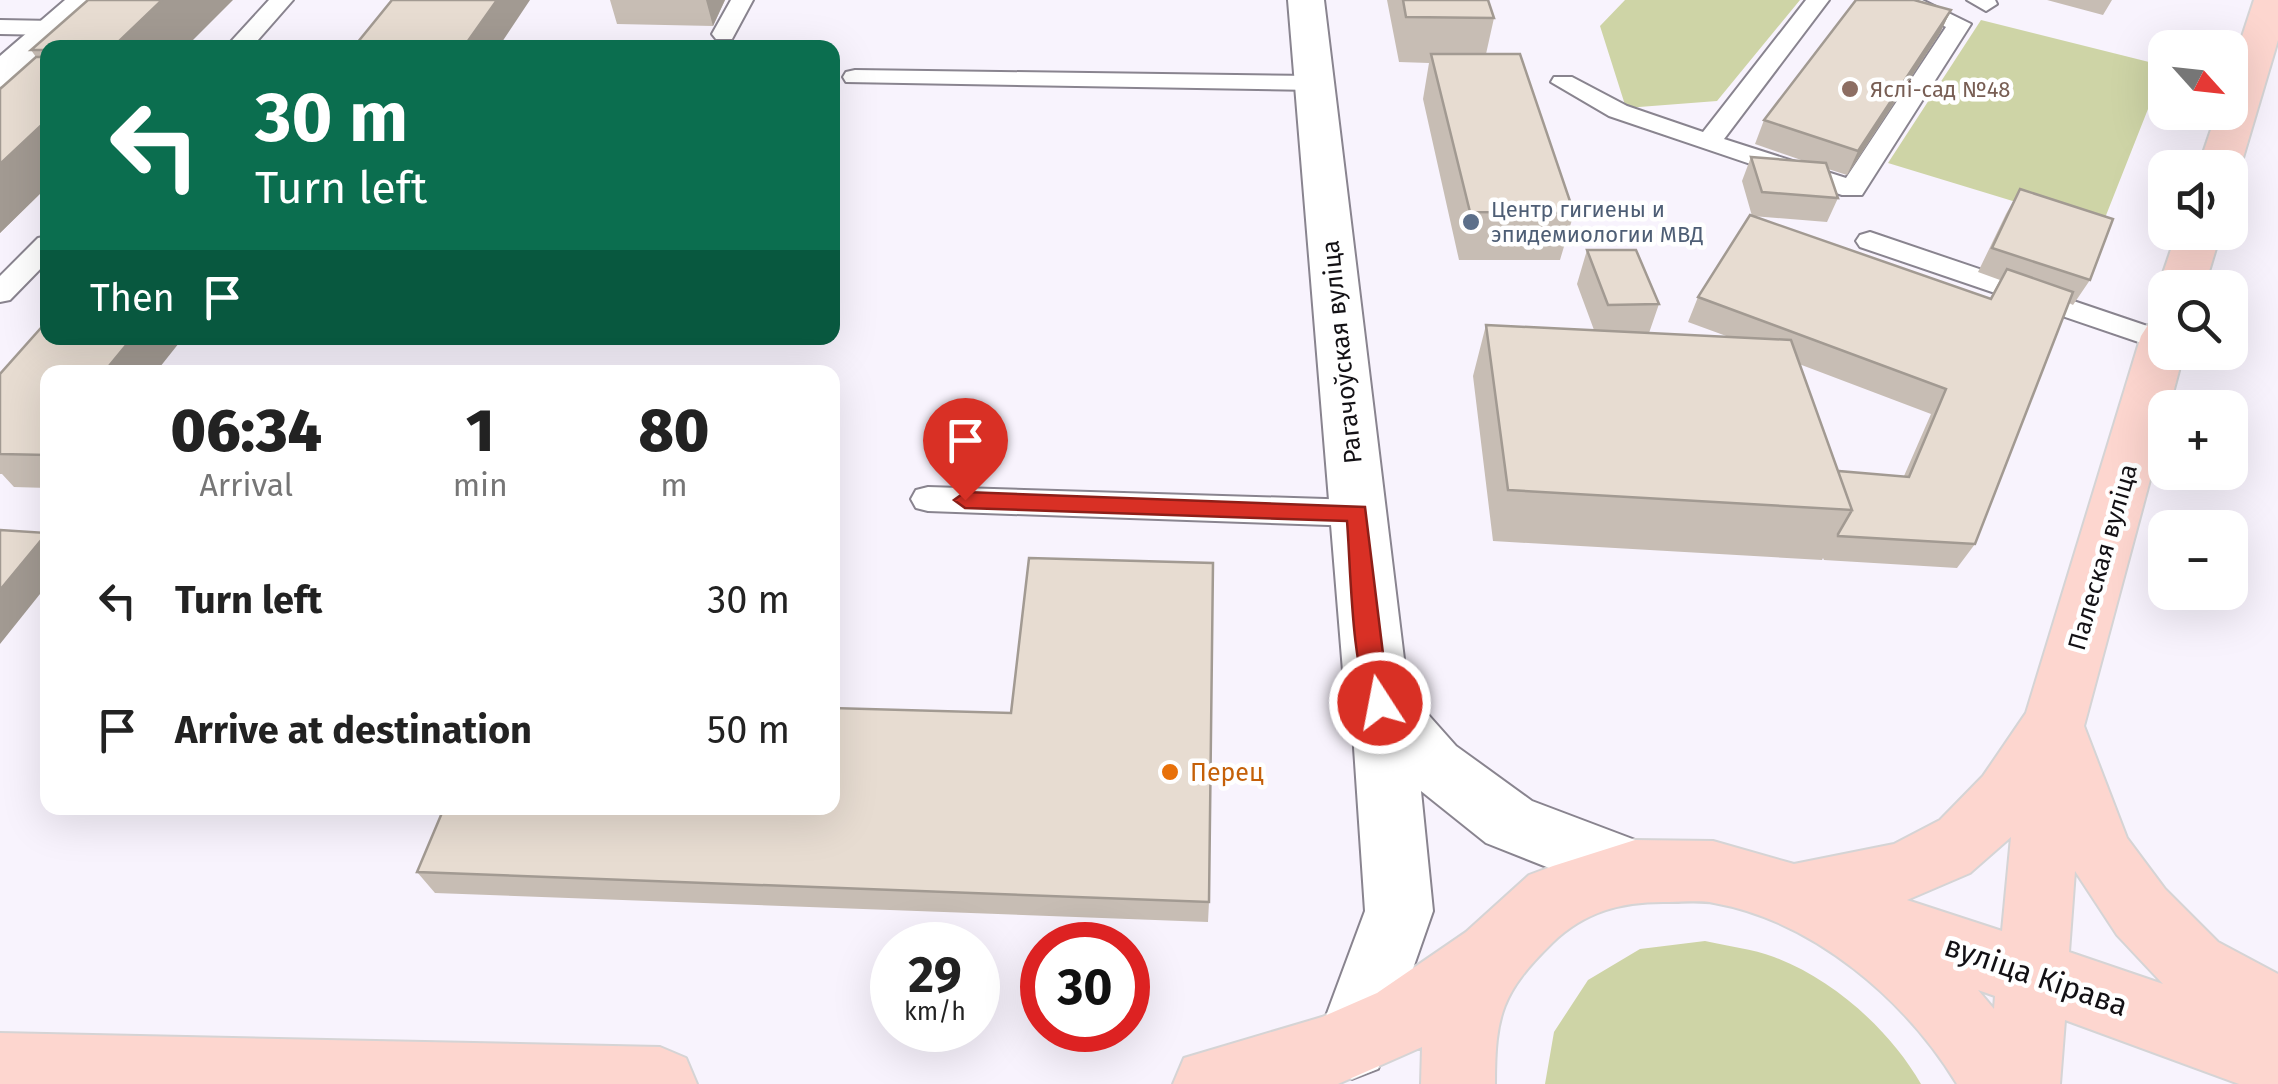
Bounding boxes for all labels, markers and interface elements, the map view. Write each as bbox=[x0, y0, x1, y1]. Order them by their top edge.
north arrow bbox=[2148, 30, 2248, 130]
map controls bbox=[2148, 30, 2248, 610]
text: 30 m bbox=[255, 76, 408, 160]
place label: Яслі-сад №48 bbox=[1870, 76, 2010, 103]
marker: Яслі-сад №48 bbox=[1839, 78, 1861, 100]
icon: left bbox=[90, 80, 220, 210]
button: sound bbox=[2148, 150, 2248, 250]
text: Turn left bbox=[255, 161, 427, 215]
place label: Центр гигиены и эпидемиологии МВД bbox=[1491, 196, 1704, 248]
marker: Центр гигиены и эпидемиологии МВД bbox=[1460, 211, 1482, 233]
street label: Рагачоўская вуліца bbox=[1315, 239, 1369, 465]
icon: arrive bbox=[195, 270, 250, 325]
button: search bbox=[2148, 270, 2248, 370]
text: Then bbox=[90, 275, 175, 321]
button: + bbox=[2148, 390, 2248, 490]
text: 06:34 bbox=[171, 395, 322, 467]
text: 1 bbox=[466, 395, 494, 467]
text: 80 bbox=[638, 395, 709, 467]
pin bbox=[923, 398, 1008, 501]
icon: arrive bbox=[938, 413, 993, 468]
street label: Палеская вуліца bbox=[2062, 461, 2144, 654]
text: Arrival bbox=[199, 466, 293, 504]
text: min bbox=[453, 466, 508, 504]
text: m bbox=[660, 466, 688, 504]
button: − bbox=[2148, 510, 2248, 610]
icon: left bbox=[90, 573, 145, 628]
text: Turn left bbox=[175, 577, 322, 623]
text: 30 m bbox=[707, 577, 790, 623]
position arrow bbox=[1328, 651, 1432, 755]
icon: arrive bbox=[90, 703, 145, 758]
text: Arrive at destination bbox=[175, 707, 532, 753]
text: 50 m bbox=[707, 707, 790, 753]
place label: Перец bbox=[1190, 758, 1264, 788]
marker: Перец bbox=[1159, 761, 1181, 783]
speed limit sign: 30 bbox=[1020, 922, 1150, 1052]
street label: вуліца Кірава bbox=[1940, 928, 2132, 1024]
text: 29 bbox=[908, 945, 962, 1005]
text: km/h bbox=[904, 997, 966, 1027]

